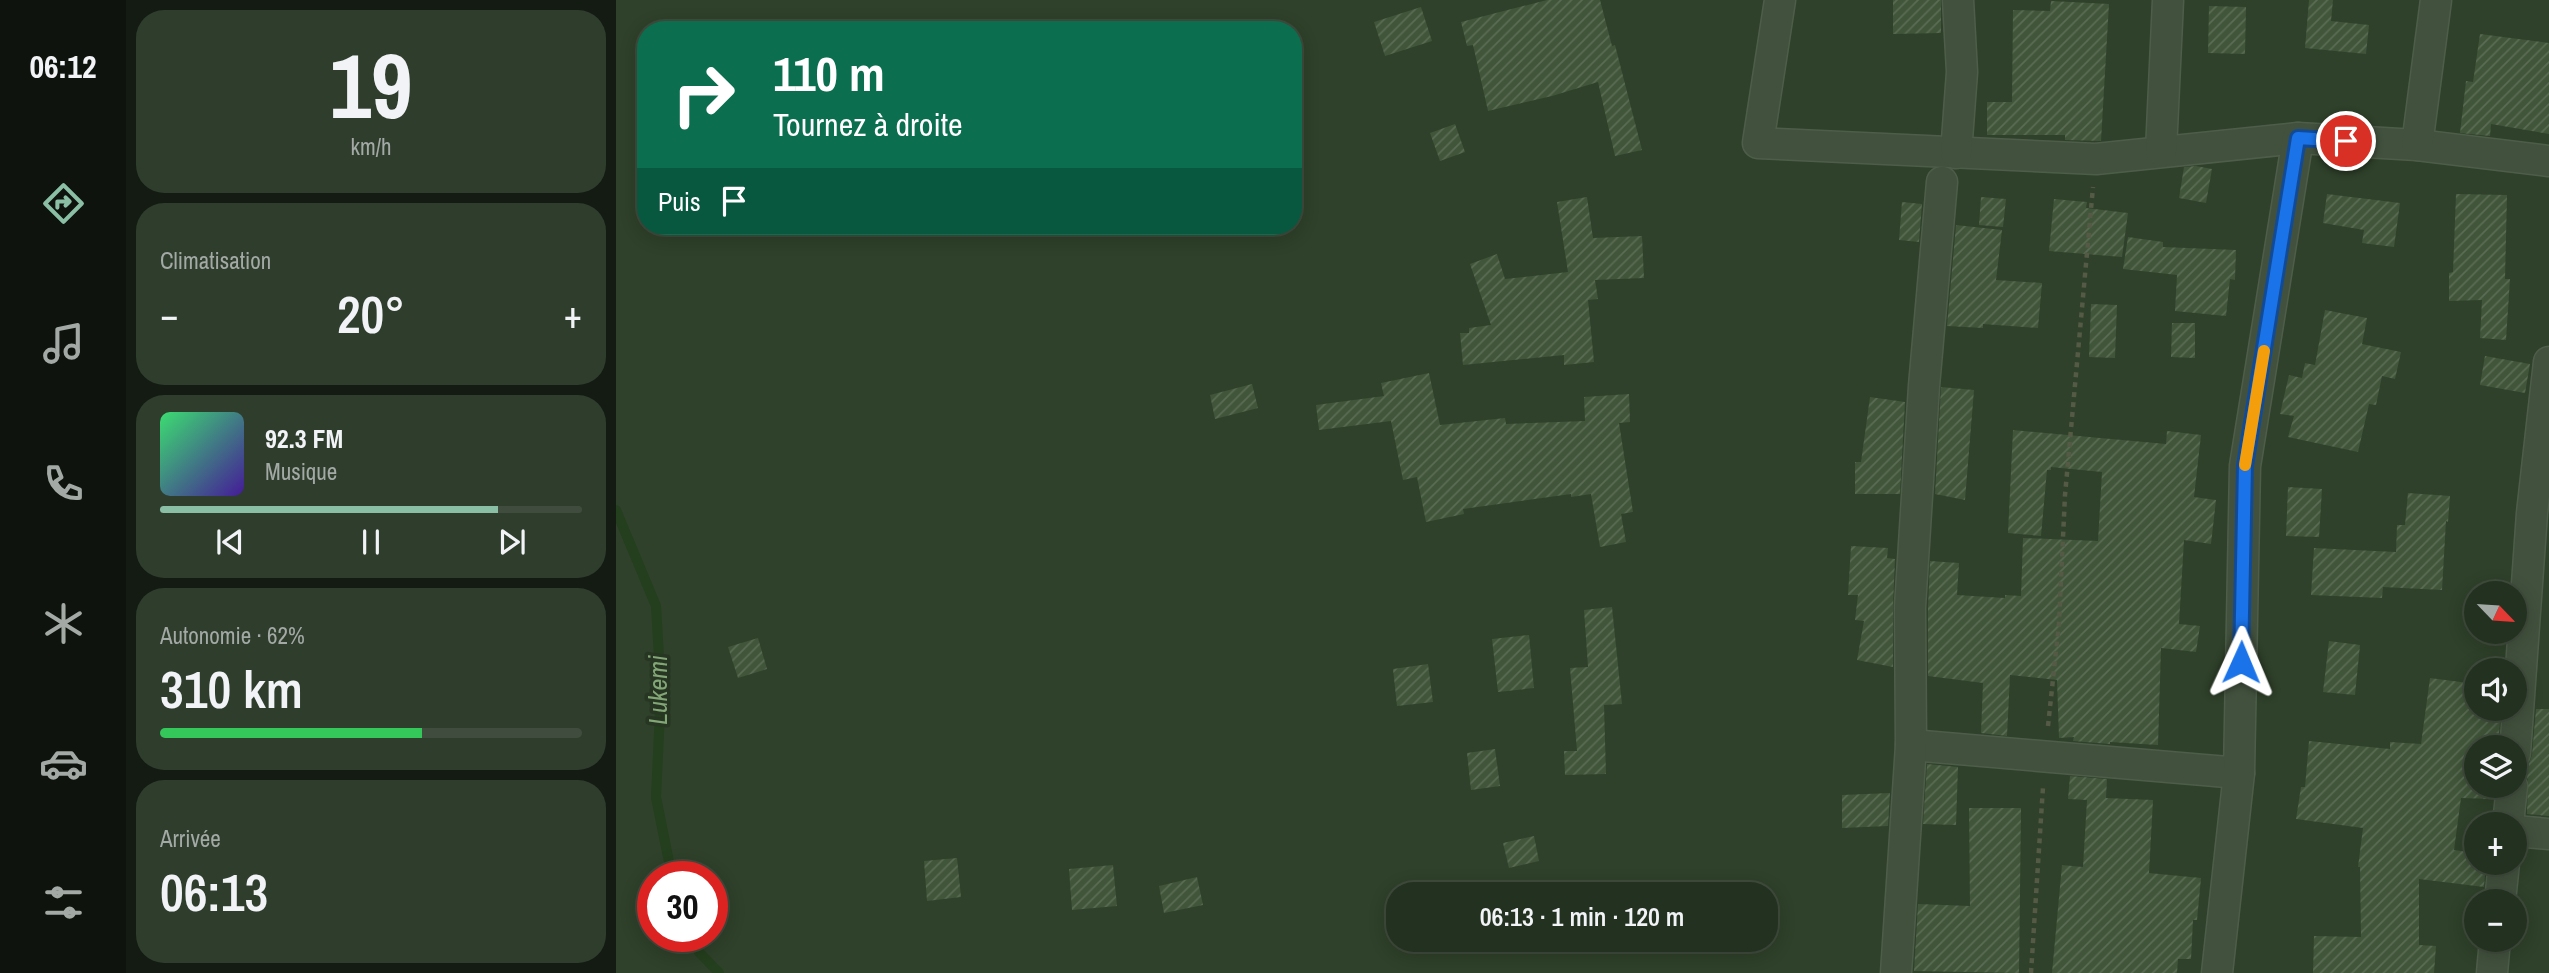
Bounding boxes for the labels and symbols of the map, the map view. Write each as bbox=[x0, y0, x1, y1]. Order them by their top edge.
pin bbox=[2316, 111, 2376, 171]
north arrow bbox=[2464, 581, 2527, 644]
position arrow bbox=[2204, 625, 2278, 699]
water label: Lukemi bbox=[640, 655, 675, 725]
speed limit sign: 30 bbox=[637, 861, 728, 952]

